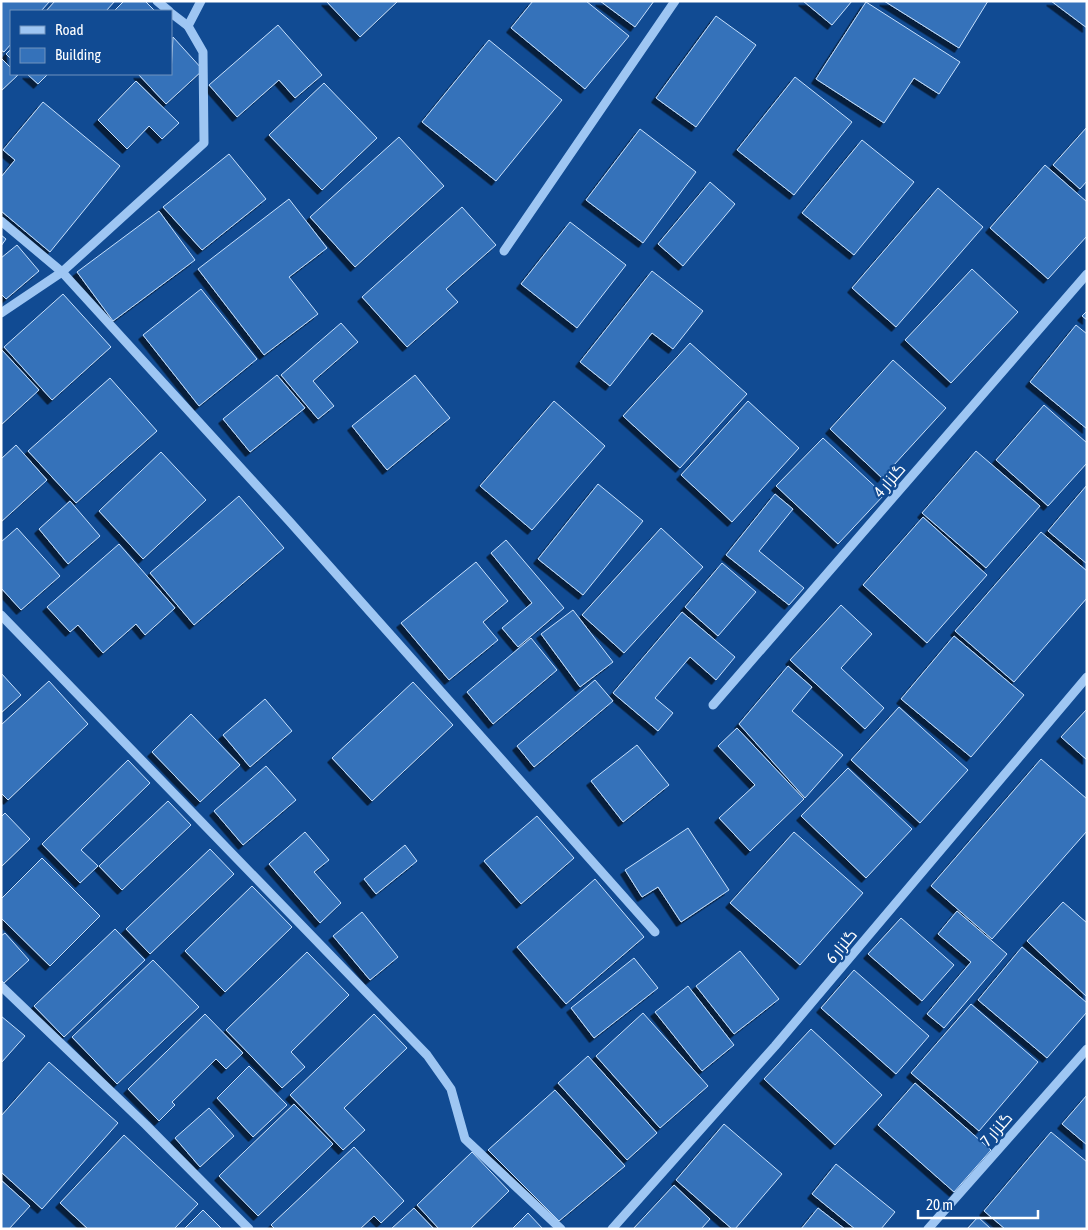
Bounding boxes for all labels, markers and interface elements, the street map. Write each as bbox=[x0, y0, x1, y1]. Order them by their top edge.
legend bbox=[10, 10, 172, 75]
text: Road bbox=[55, 21, 84, 38]
text: Building bbox=[55, 46, 101, 63]
street label: گلزار 4 bbox=[869, 459, 909, 501]
street label: گلزار 6 bbox=[822, 925, 861, 967]
street label: گلزار 7 bbox=[976, 1108, 1016, 1150]
scale bar bbox=[918, 1188, 1038, 1220]
text: 20 m bbox=[926, 1196, 953, 1213]

